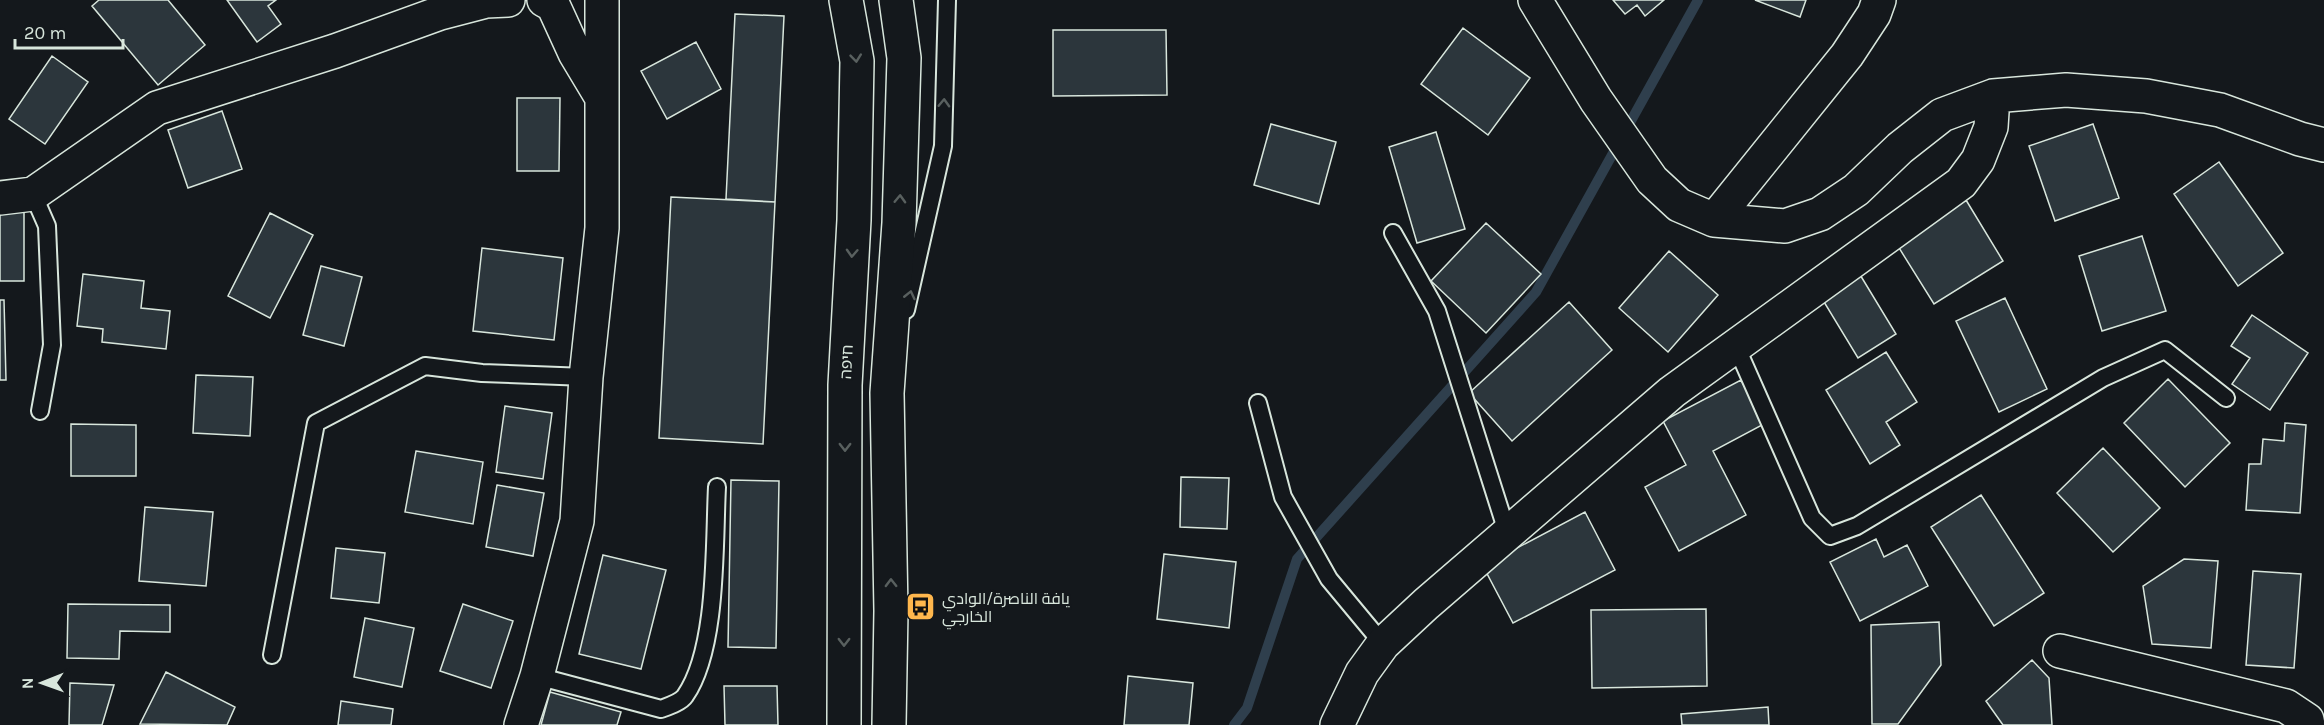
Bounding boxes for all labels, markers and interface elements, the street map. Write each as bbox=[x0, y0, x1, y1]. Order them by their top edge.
scale bar bbox=[15, 12, 123, 50]
text: 20 m bbox=[24, 22, 66, 44]
one-way arrow bbox=[849, 53, 861, 62]
one-way arrow bbox=[938, 99, 951, 108]
one-way arrow bbox=[894, 194, 906, 203]
one-way arrow bbox=[846, 248, 859, 257]
one-way arrow bbox=[902, 290, 915, 300]
street label: חיפה bbox=[836, 344, 857, 380]
one-way arrow bbox=[839, 443, 851, 452]
one-way arrow bbox=[884, 578, 897, 587]
place label: يافة الناصرة/الوادي الخارجي bbox=[942, 589, 1071, 630]
bus stop icon: يافة الناصرة/الوادي الخارجي bbox=[905, 591, 937, 623]
one-way arrow bbox=[838, 638, 850, 647]
north arrow bbox=[12, 653, 72, 713]
text: N bbox=[18, 677, 37, 689]

